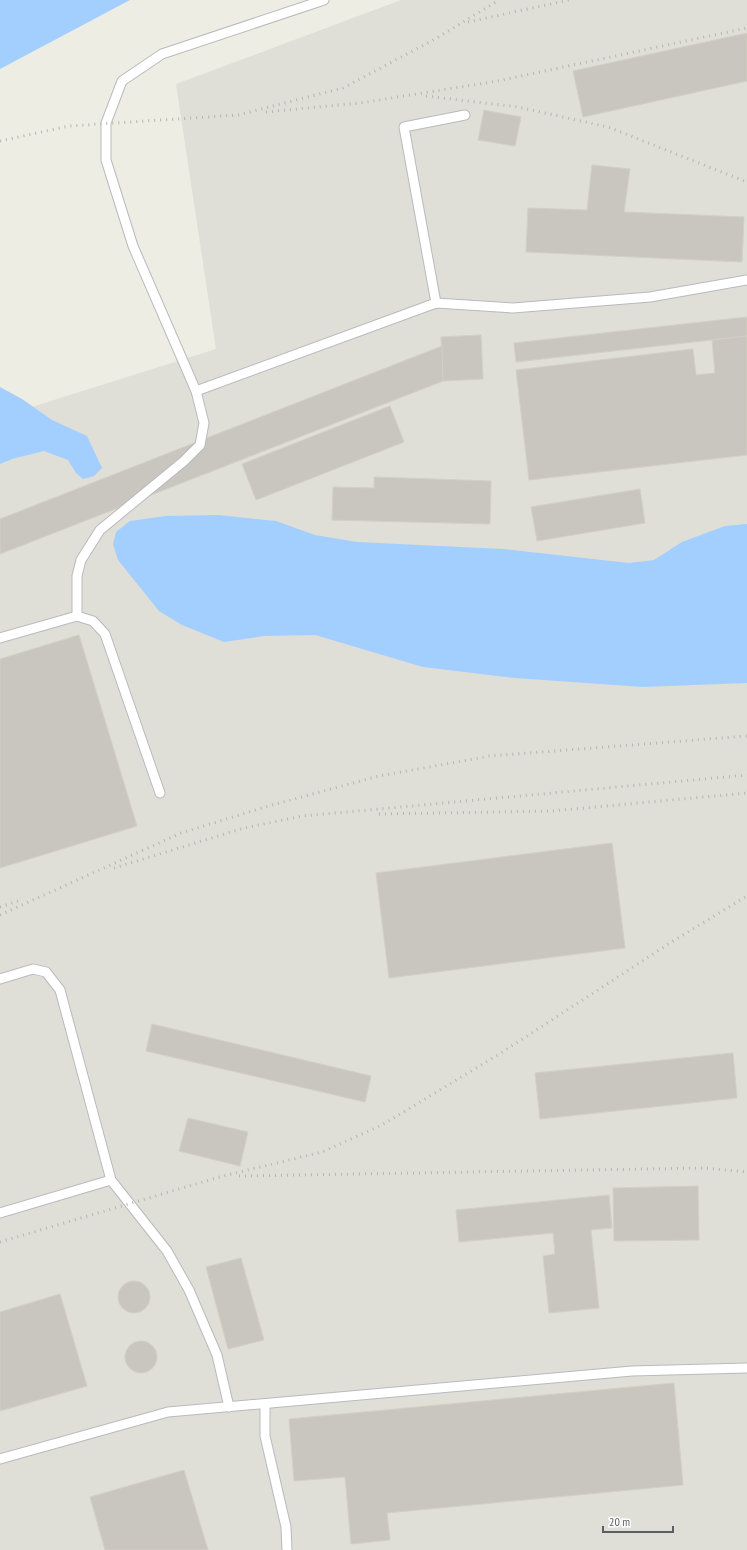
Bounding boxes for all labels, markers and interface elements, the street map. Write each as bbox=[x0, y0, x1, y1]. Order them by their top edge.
scale bar bbox=[603, 1508, 673, 1534]
text: 20 m bbox=[609, 1514, 630, 1529]

